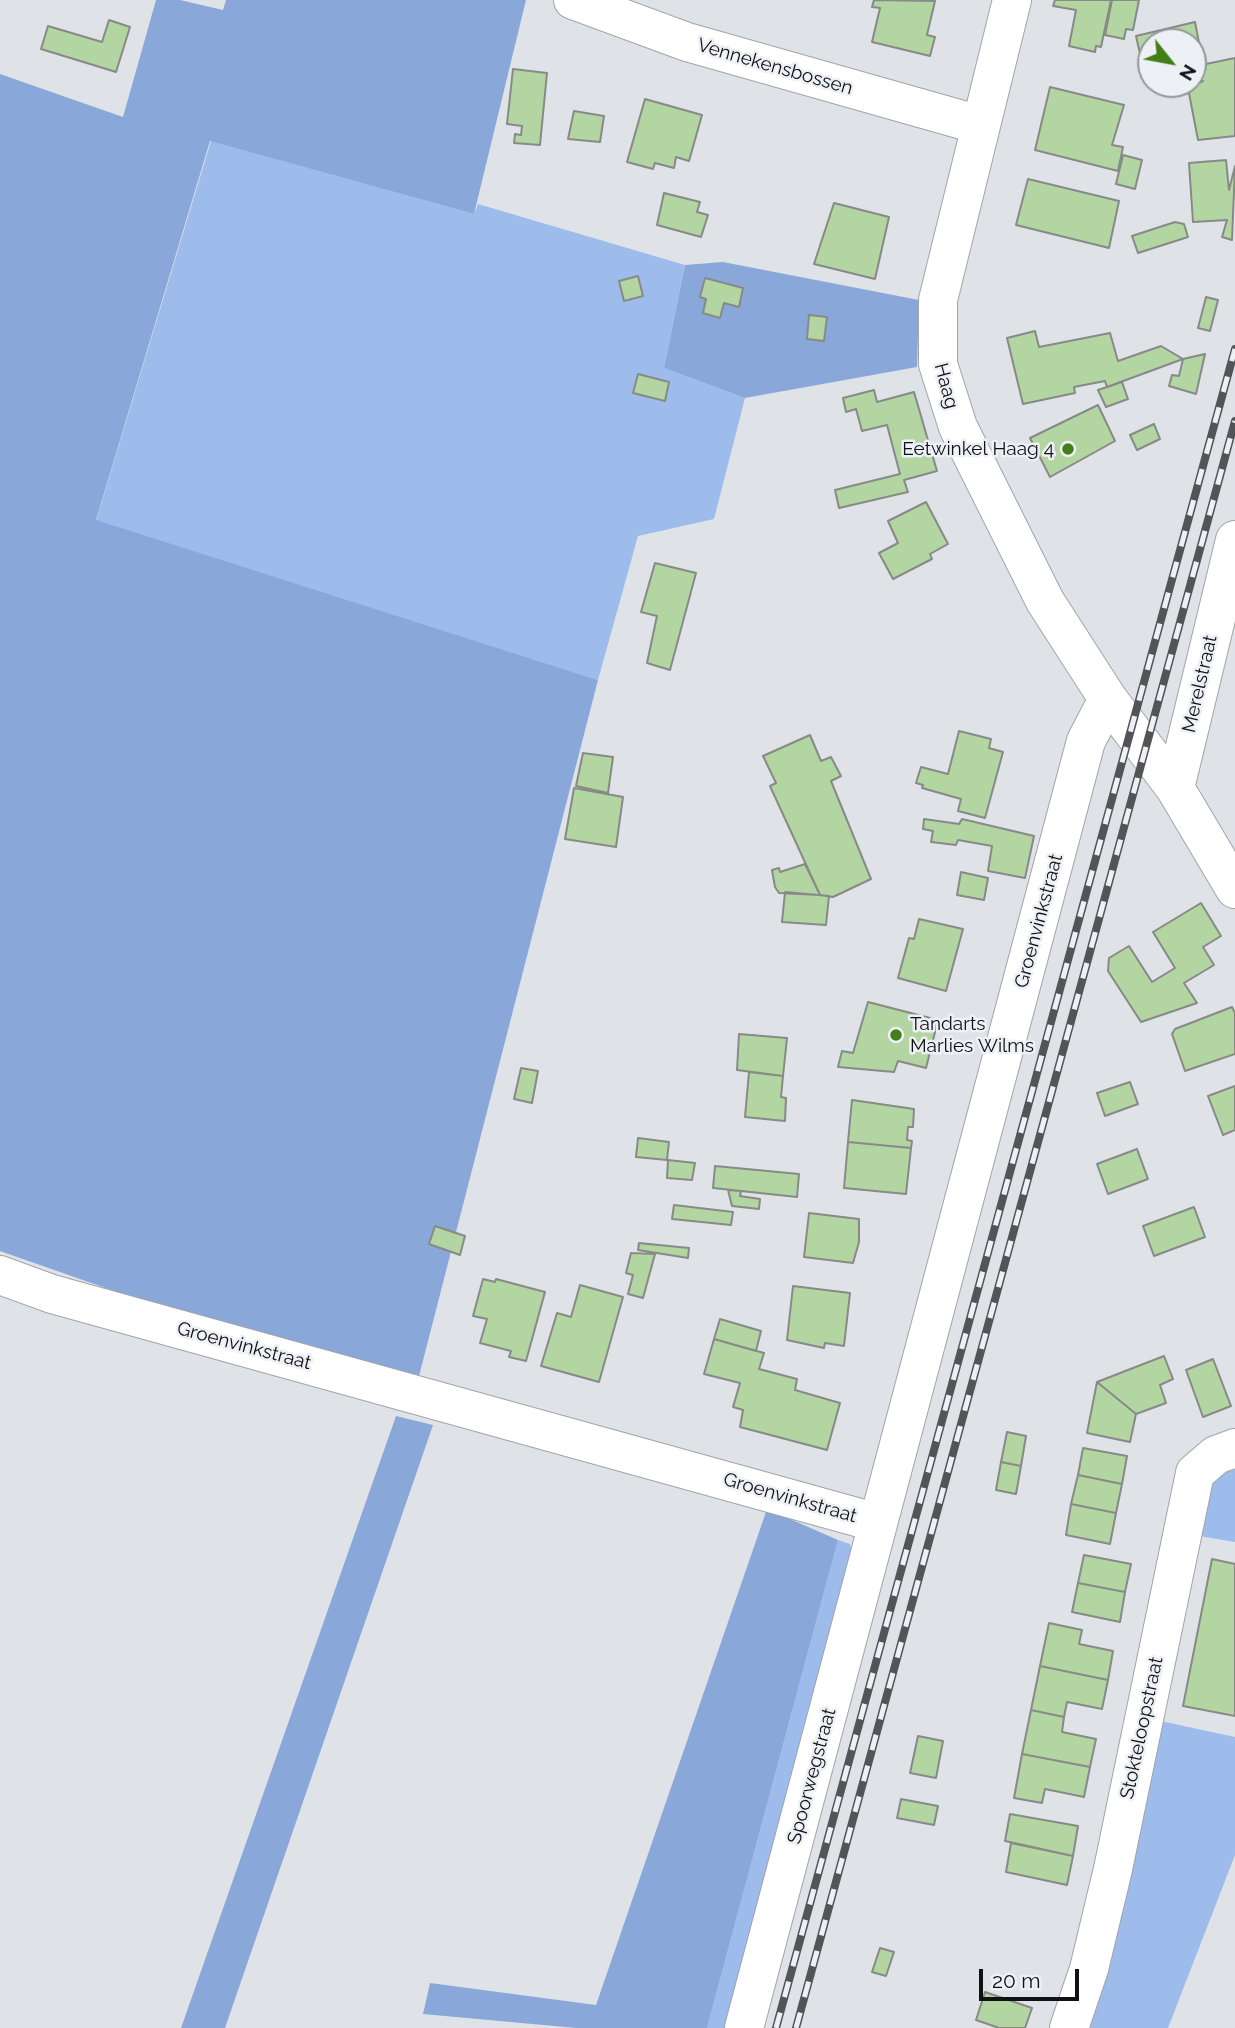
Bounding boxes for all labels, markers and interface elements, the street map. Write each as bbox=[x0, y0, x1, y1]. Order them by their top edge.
north arrow bbox=[1137, 28, 1207, 98]
street label: Vennekensbossen bbox=[695, 34, 855, 100]
text: N bbox=[1175, 61, 1201, 85]
street label: Haag bbox=[929, 361, 963, 411]
place label: Eetwinkel Haag 4 bbox=[902, 438, 1054, 460]
marker: Eetwinkel Haag 4 bbox=[1060, 441, 1076, 457]
street label: Merelstraat bbox=[1178, 633, 1222, 735]
street label: Groenvinkstraat bbox=[1010, 851, 1068, 991]
place label: Tandarts Marlies Wilms bbox=[910, 1013, 1034, 1057]
marker: Tandarts Marlies Wilms bbox=[888, 1027, 904, 1043]
street label: Groenvinkstraat bbox=[174, 1317, 314, 1375]
street label: Groenvinkstraat bbox=[721, 1468, 859, 1528]
street label: Stokteloopstraat bbox=[1116, 1655, 1168, 1801]
street label: Spoorwegstraat bbox=[783, 1706, 841, 1846]
scale bar bbox=[983, 1954, 1083, 1998]
text: 20 m bbox=[992, 1968, 1040, 1993]

